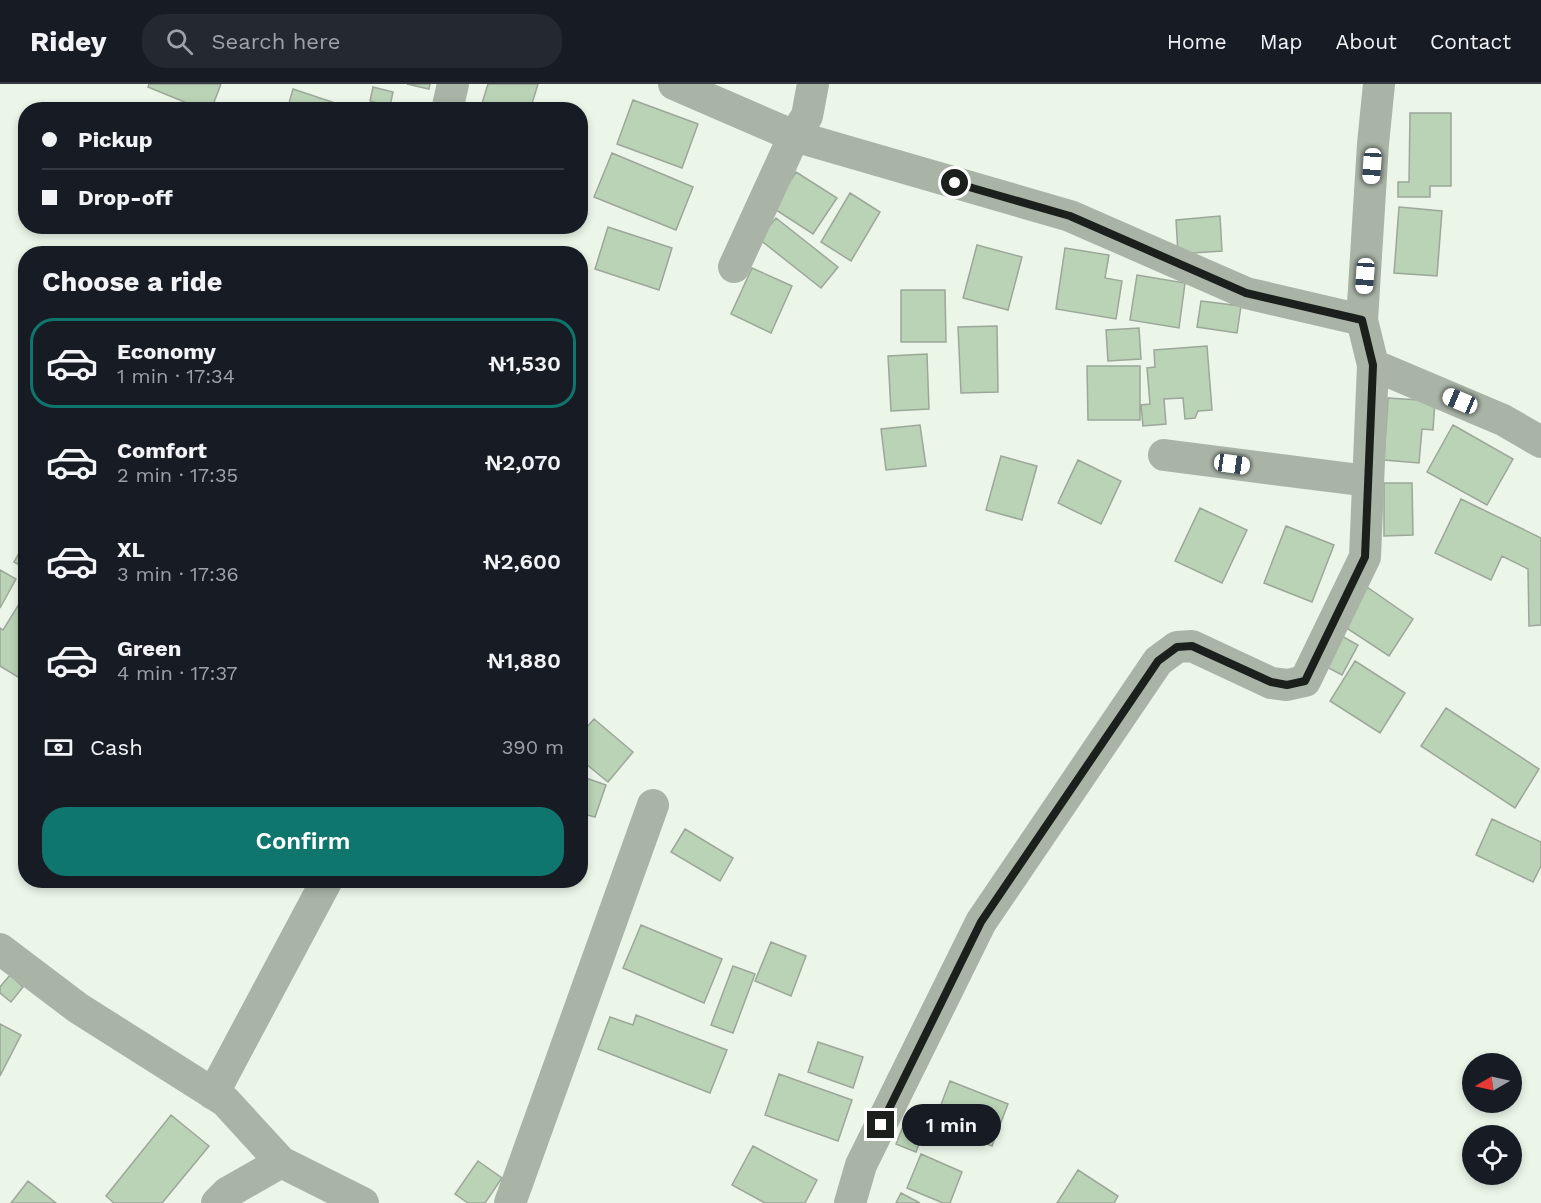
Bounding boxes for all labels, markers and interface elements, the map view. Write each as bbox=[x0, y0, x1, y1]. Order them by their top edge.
search box bbox=[142, 14, 562, 68]
text: Ridey bbox=[30, 25, 106, 58]
icon: search bbox=[163, 25, 196, 58]
text: Search here bbox=[211, 29, 340, 54]
text: Home bbox=[1167, 29, 1227, 54]
text: Map bbox=[1260, 29, 1303, 54]
text: About bbox=[1336, 29, 1397, 54]
text: Contact bbox=[1430, 29, 1511, 54]
text: Pickup bbox=[78, 127, 153, 152]
car bbox=[1362, 147, 1382, 185]
route start bbox=[941, 169, 968, 196]
text: Drop-off bbox=[78, 185, 173, 210]
car bbox=[1355, 257, 1375, 295]
text: Choose a ride bbox=[42, 266, 222, 298]
icon: car bbox=[45, 336, 99, 390]
text: Economy bbox=[117, 339, 216, 364]
text: ₦1,530 bbox=[488, 351, 561, 376]
text: 1 min · 17:34 bbox=[117, 364, 235, 388]
car bbox=[1440, 386, 1480, 416]
icon: car bbox=[45, 435, 99, 489]
text: Comfort bbox=[117, 438, 207, 463]
text: ₦2,070 bbox=[485, 450, 561, 475]
car bbox=[1213, 453, 1251, 475]
text: 2 min · 17:35 bbox=[117, 463, 238, 487]
icon: car bbox=[45, 534, 99, 588]
text: XL bbox=[117, 537, 145, 562]
text: ₦2,600 bbox=[483, 549, 561, 574]
text: 3 min · 17:36 bbox=[117, 562, 239, 586]
icon: car bbox=[45, 633, 99, 687]
text: Green bbox=[117, 636, 181, 661]
text: ₦1,880 bbox=[487, 648, 561, 673]
text: 4 min · 17:37 bbox=[117, 661, 238, 685]
icon: cash bbox=[42, 731, 75, 764]
text: Cash bbox=[90, 735, 143, 760]
text: 390 m bbox=[502, 735, 564, 759]
button: Confirm bbox=[42, 807, 564, 876]
north arrow bbox=[1462, 1053, 1522, 1113]
map controls bbox=[1462, 1053, 1522, 1185]
callout: 1 min bbox=[902, 1104, 1001, 1146]
route end bbox=[867, 1111, 894, 1138]
text: 1 min bbox=[926, 1113, 977, 1137]
button: locate bbox=[1462, 1125, 1522, 1185]

